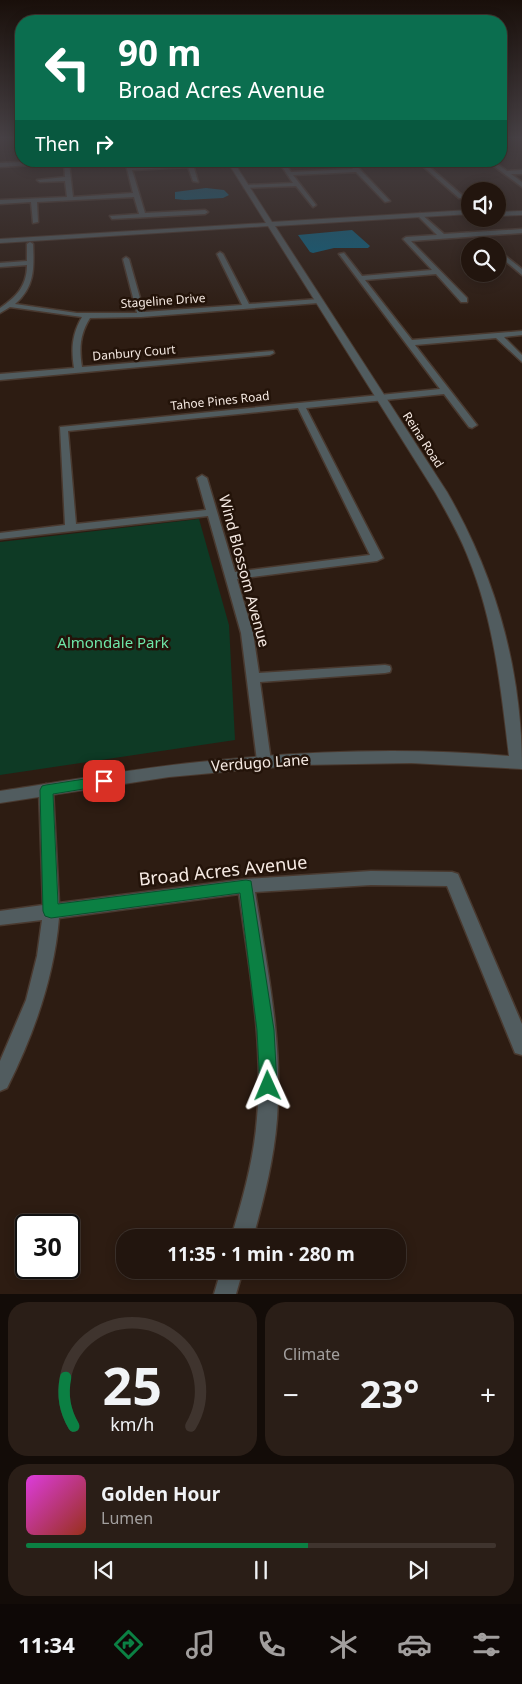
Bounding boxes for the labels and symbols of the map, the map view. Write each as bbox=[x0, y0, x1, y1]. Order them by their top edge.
street label: Stageline Drive bbox=[120, 289, 206, 312]
street label: Danbury Court bbox=[92, 340, 177, 365]
street label: Tahoe Pines Road bbox=[170, 387, 270, 414]
street label: Reina Road bbox=[399, 408, 448, 471]
street label: Wind Blossom Avenue bbox=[215, 492, 275, 649]
park label: Almondale Park bbox=[57, 632, 169, 652]
street label: Verdugo Lane bbox=[210, 749, 309, 775]
pin bbox=[83, 760, 125, 802]
street label: Broad Acres Avenue bbox=[137, 849, 308, 891]
position arrow bbox=[241, 1059, 293, 1111]
speed limit sign: 30 bbox=[15, 1214, 80, 1279]

